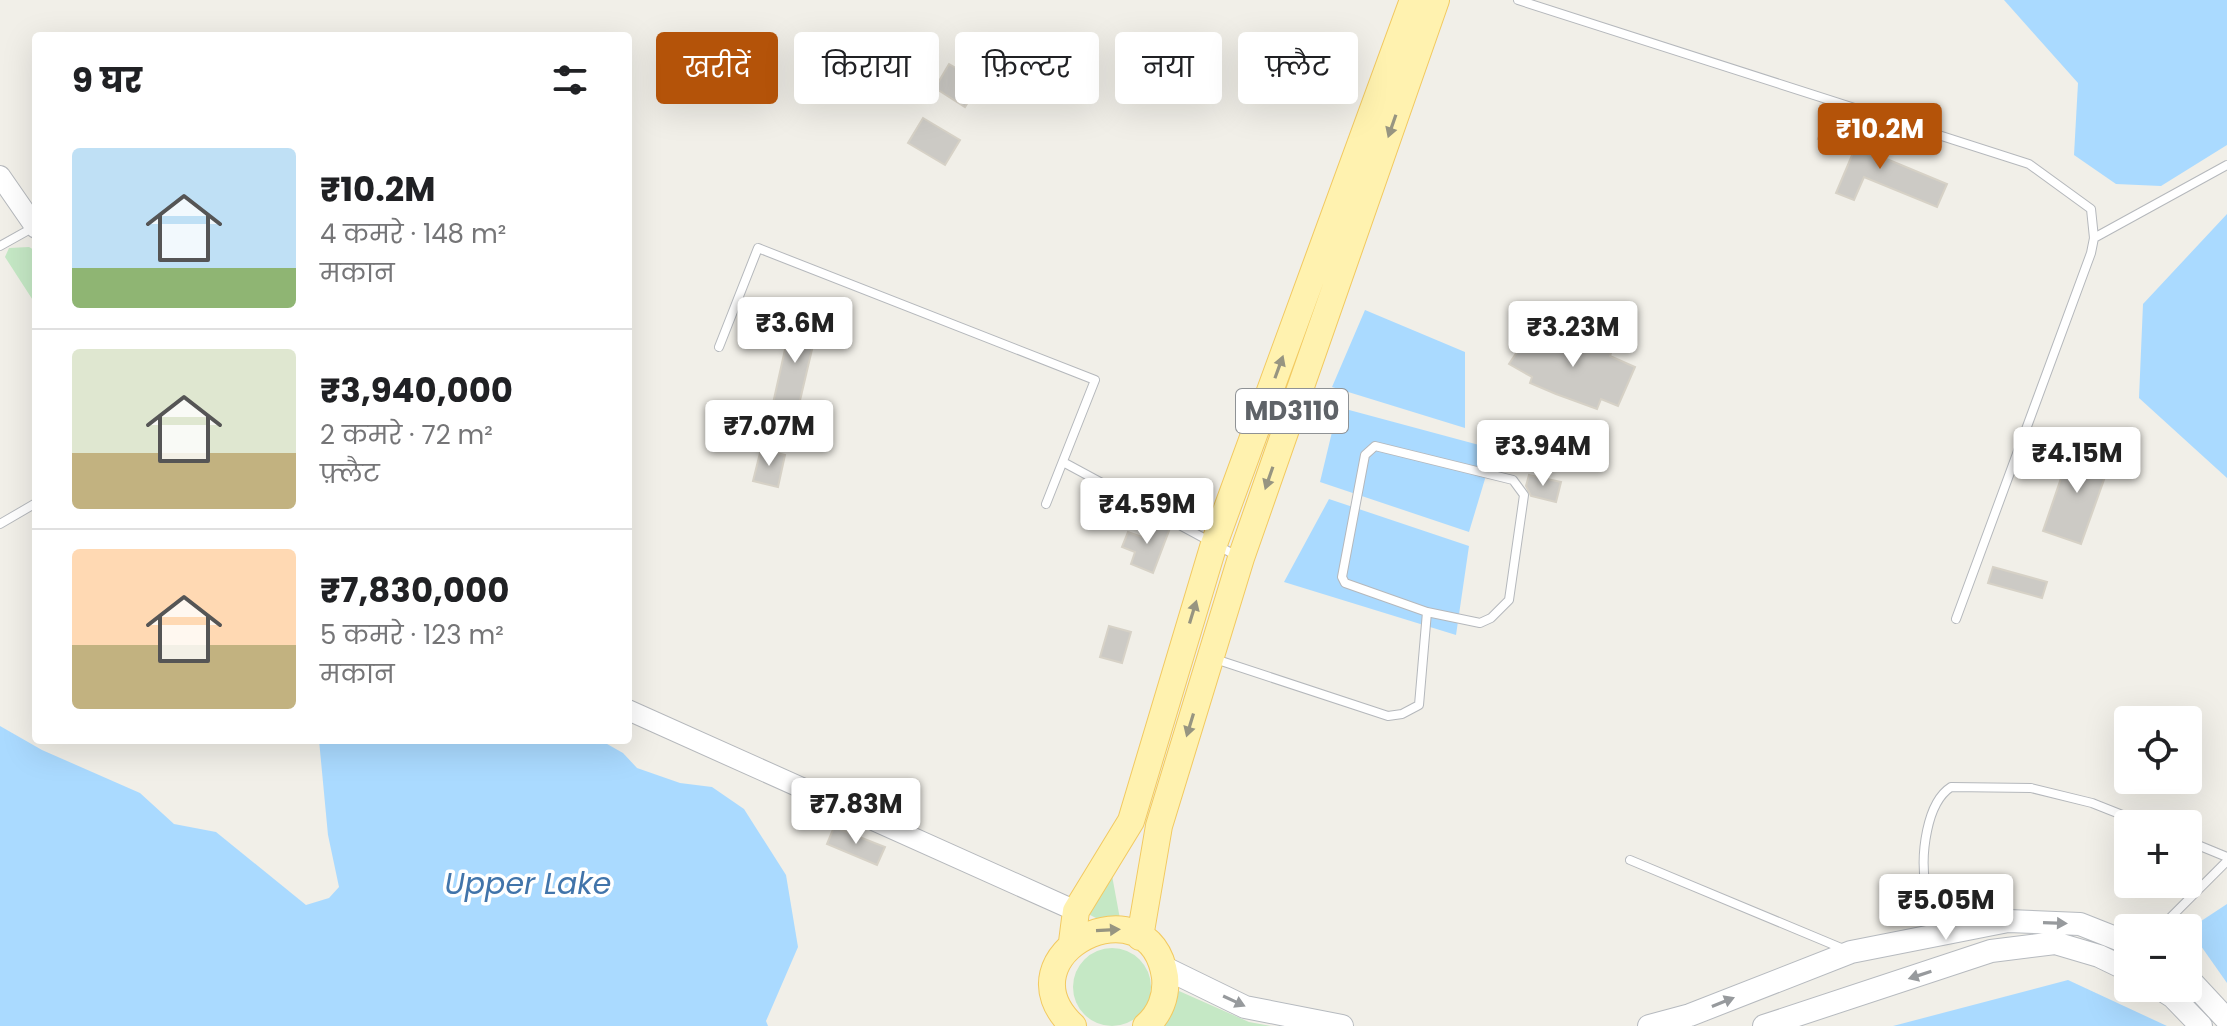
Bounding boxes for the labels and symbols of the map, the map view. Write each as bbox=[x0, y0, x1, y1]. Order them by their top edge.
pin: ₹10.2M bbox=[1815, 103, 1945, 171]
one-way arrow bbox=[1385, 115, 1398, 139]
pin: ₹3.6M bbox=[739, 297, 851, 365]
pin: ₹3.23M bbox=[1508, 301, 1638, 369]
one-way arrow bbox=[1273, 355, 1285, 379]
road number: MD3110 bbox=[1236, 389, 1348, 433]
pin: ₹7.07M bbox=[704, 400, 834, 468]
pin: ₹3.94M bbox=[1478, 420, 1608, 488]
pin: ₹4.15M bbox=[2012, 427, 2142, 495]
one-way arrow bbox=[1263, 466, 1275, 490]
pin: ₹4.59M bbox=[1082, 478, 1212, 546]
one-way arrow bbox=[1187, 600, 1200, 624]
one-way arrow bbox=[1183, 714, 1196, 738]
pin: ₹7.83M bbox=[791, 778, 921, 846]
water label: Upper Lake bbox=[445, 862, 611, 905]
pin: ₹5.05M bbox=[1881, 874, 2011, 942]
one-way arrow bbox=[2043, 917, 2068, 930]
one-way arrow bbox=[1096, 924, 1122, 937]
one-way arrow bbox=[1907, 969, 1931, 981]
one-way arrow bbox=[1222, 994, 1245, 1008]
one-way arrow bbox=[1711, 995, 1735, 1008]

